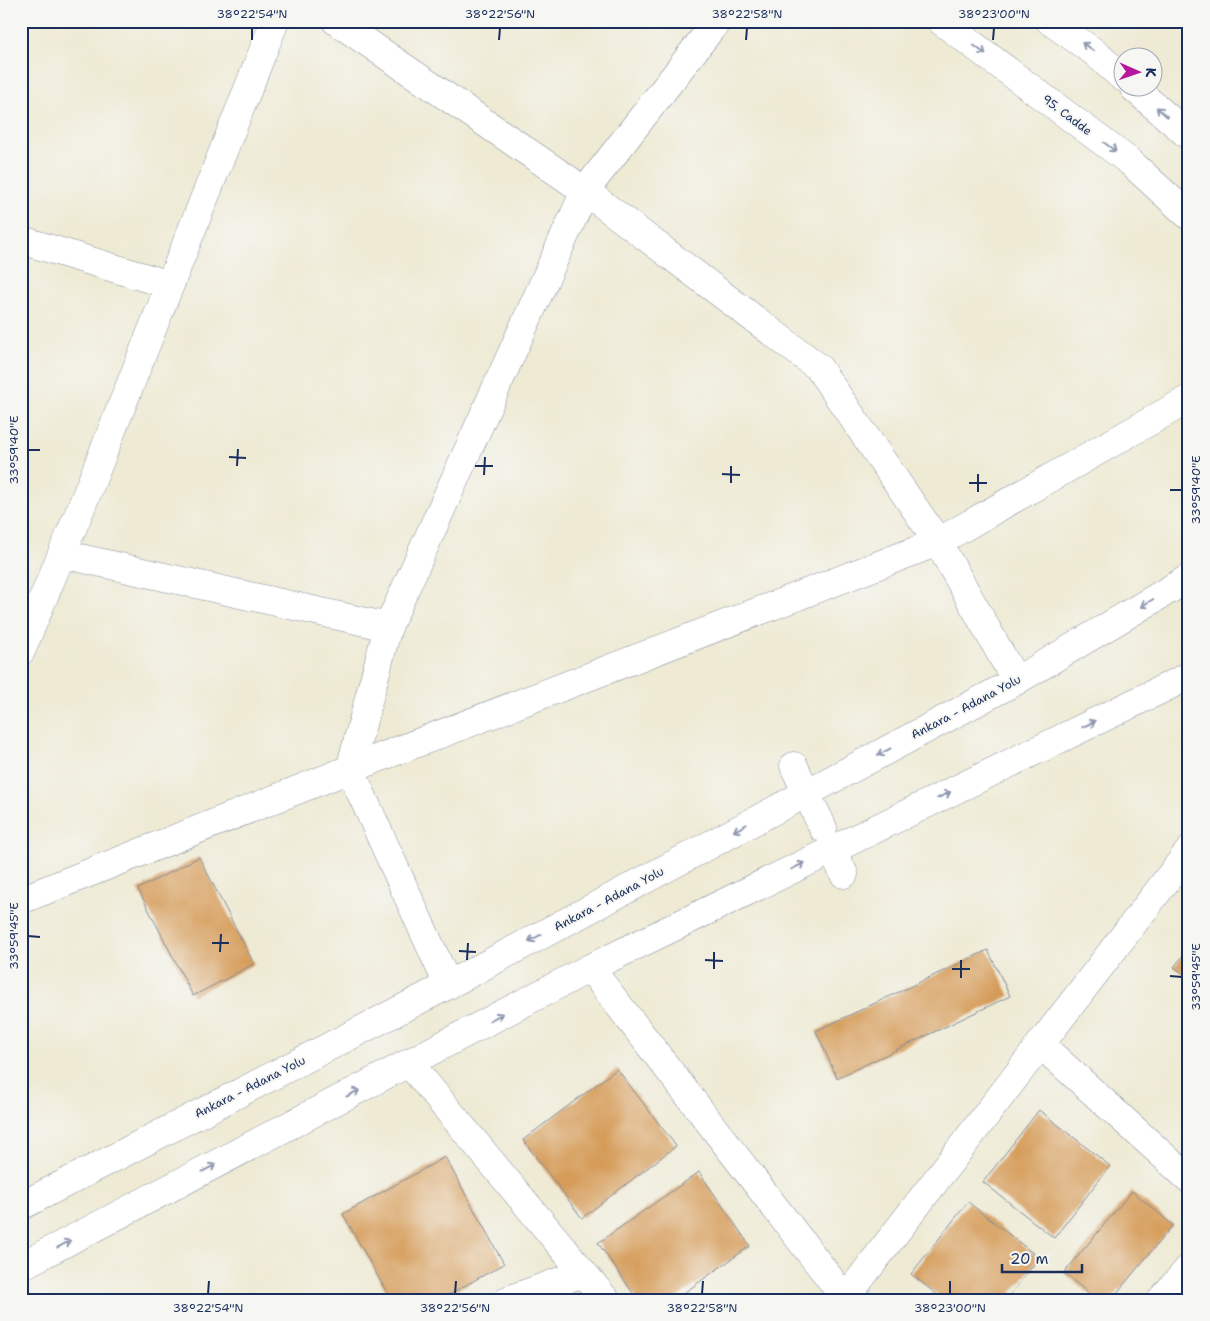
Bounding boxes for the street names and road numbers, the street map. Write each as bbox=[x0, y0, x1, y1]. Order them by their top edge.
street label: 95. Cadde bbox=[1039, 91, 1095, 139]
street label: Ankara - Adana Yolu bbox=[908, 671, 1024, 743]
street label: Ankara - Adana Yolu bbox=[551, 863, 667, 935]
street label: Ankara - Adana Yolu bbox=[192, 1052, 308, 1122]

